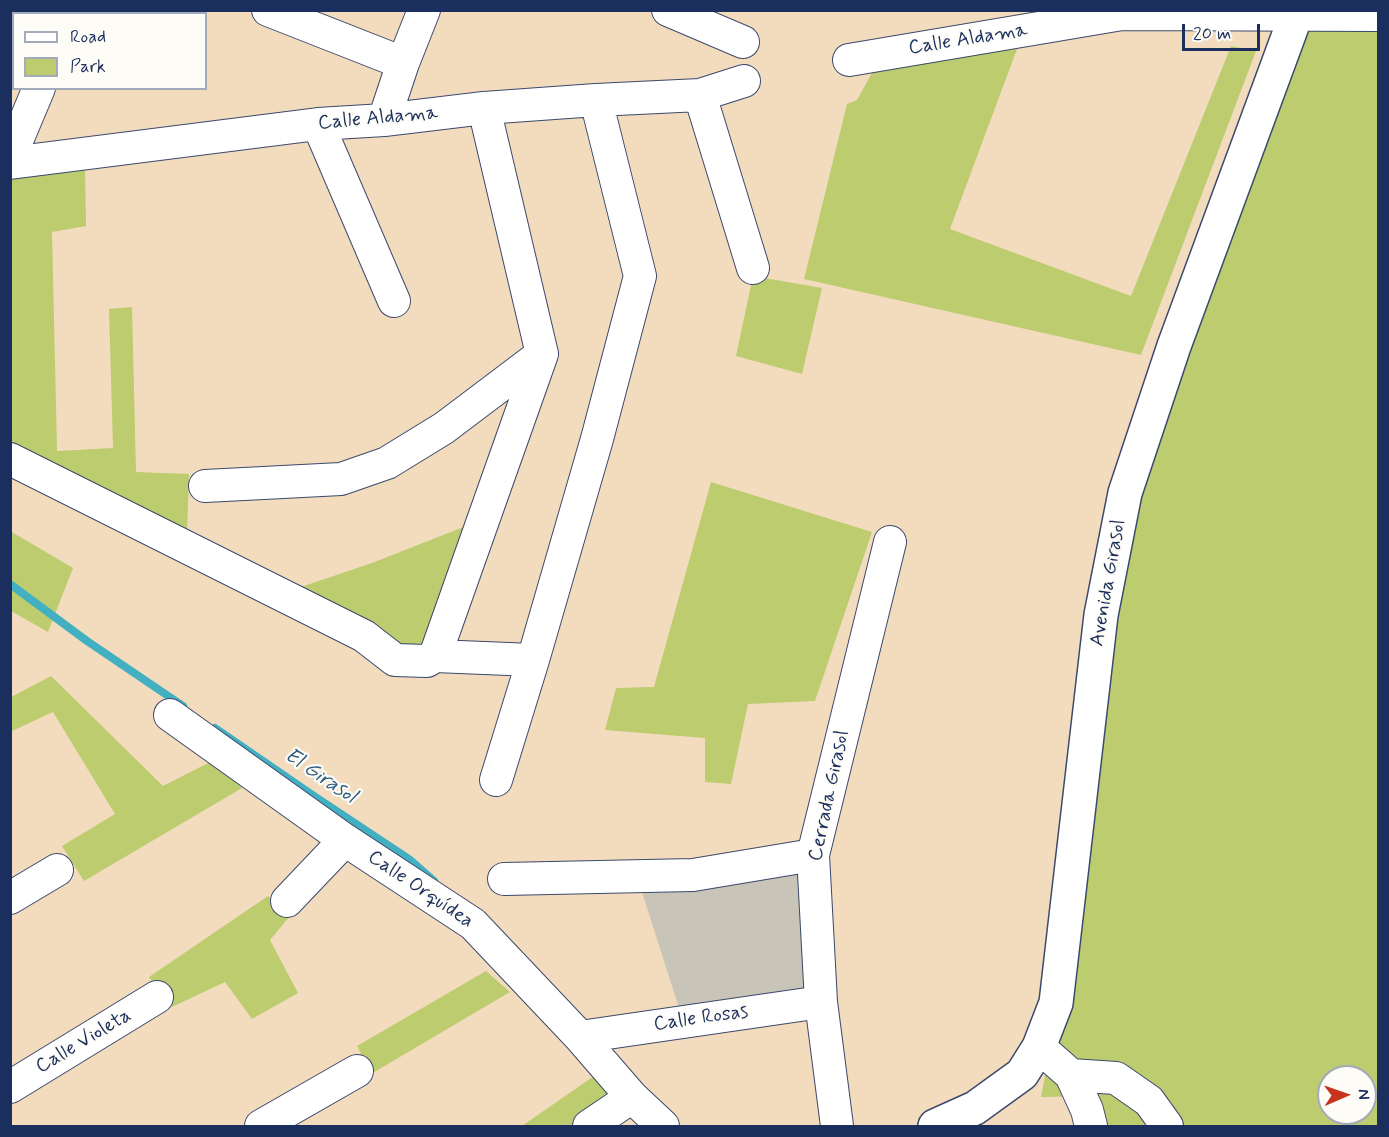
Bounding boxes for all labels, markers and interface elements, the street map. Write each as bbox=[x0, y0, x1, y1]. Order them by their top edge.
legend bbox=[12, 12, 207, 90]
scale bar bbox=[1185, 12, 1263, 50]
street label: Calle Aldama bbox=[907, 19, 1029, 61]
text: 20 m bbox=[1193, 22, 1231, 46]
text: Road bbox=[70, 25, 106, 49]
text: Park bbox=[70, 55, 106, 79]
street label: Calle Aldama bbox=[317, 102, 439, 136]
street label: Avenida Girasol bbox=[1086, 518, 1132, 648]
street label: Cerrada Girasol bbox=[804, 728, 856, 864]
water label: El Girasol bbox=[279, 744, 361, 810]
street label: Calle Orquídea bbox=[363, 846, 477, 934]
street label: Calle Rosas bbox=[652, 1000, 750, 1038]
street label: Calle Violeta bbox=[32, 1004, 136, 1080]
north arrow bbox=[1317, 1065, 1377, 1125]
text: N bbox=[1353, 1089, 1374, 1100]

